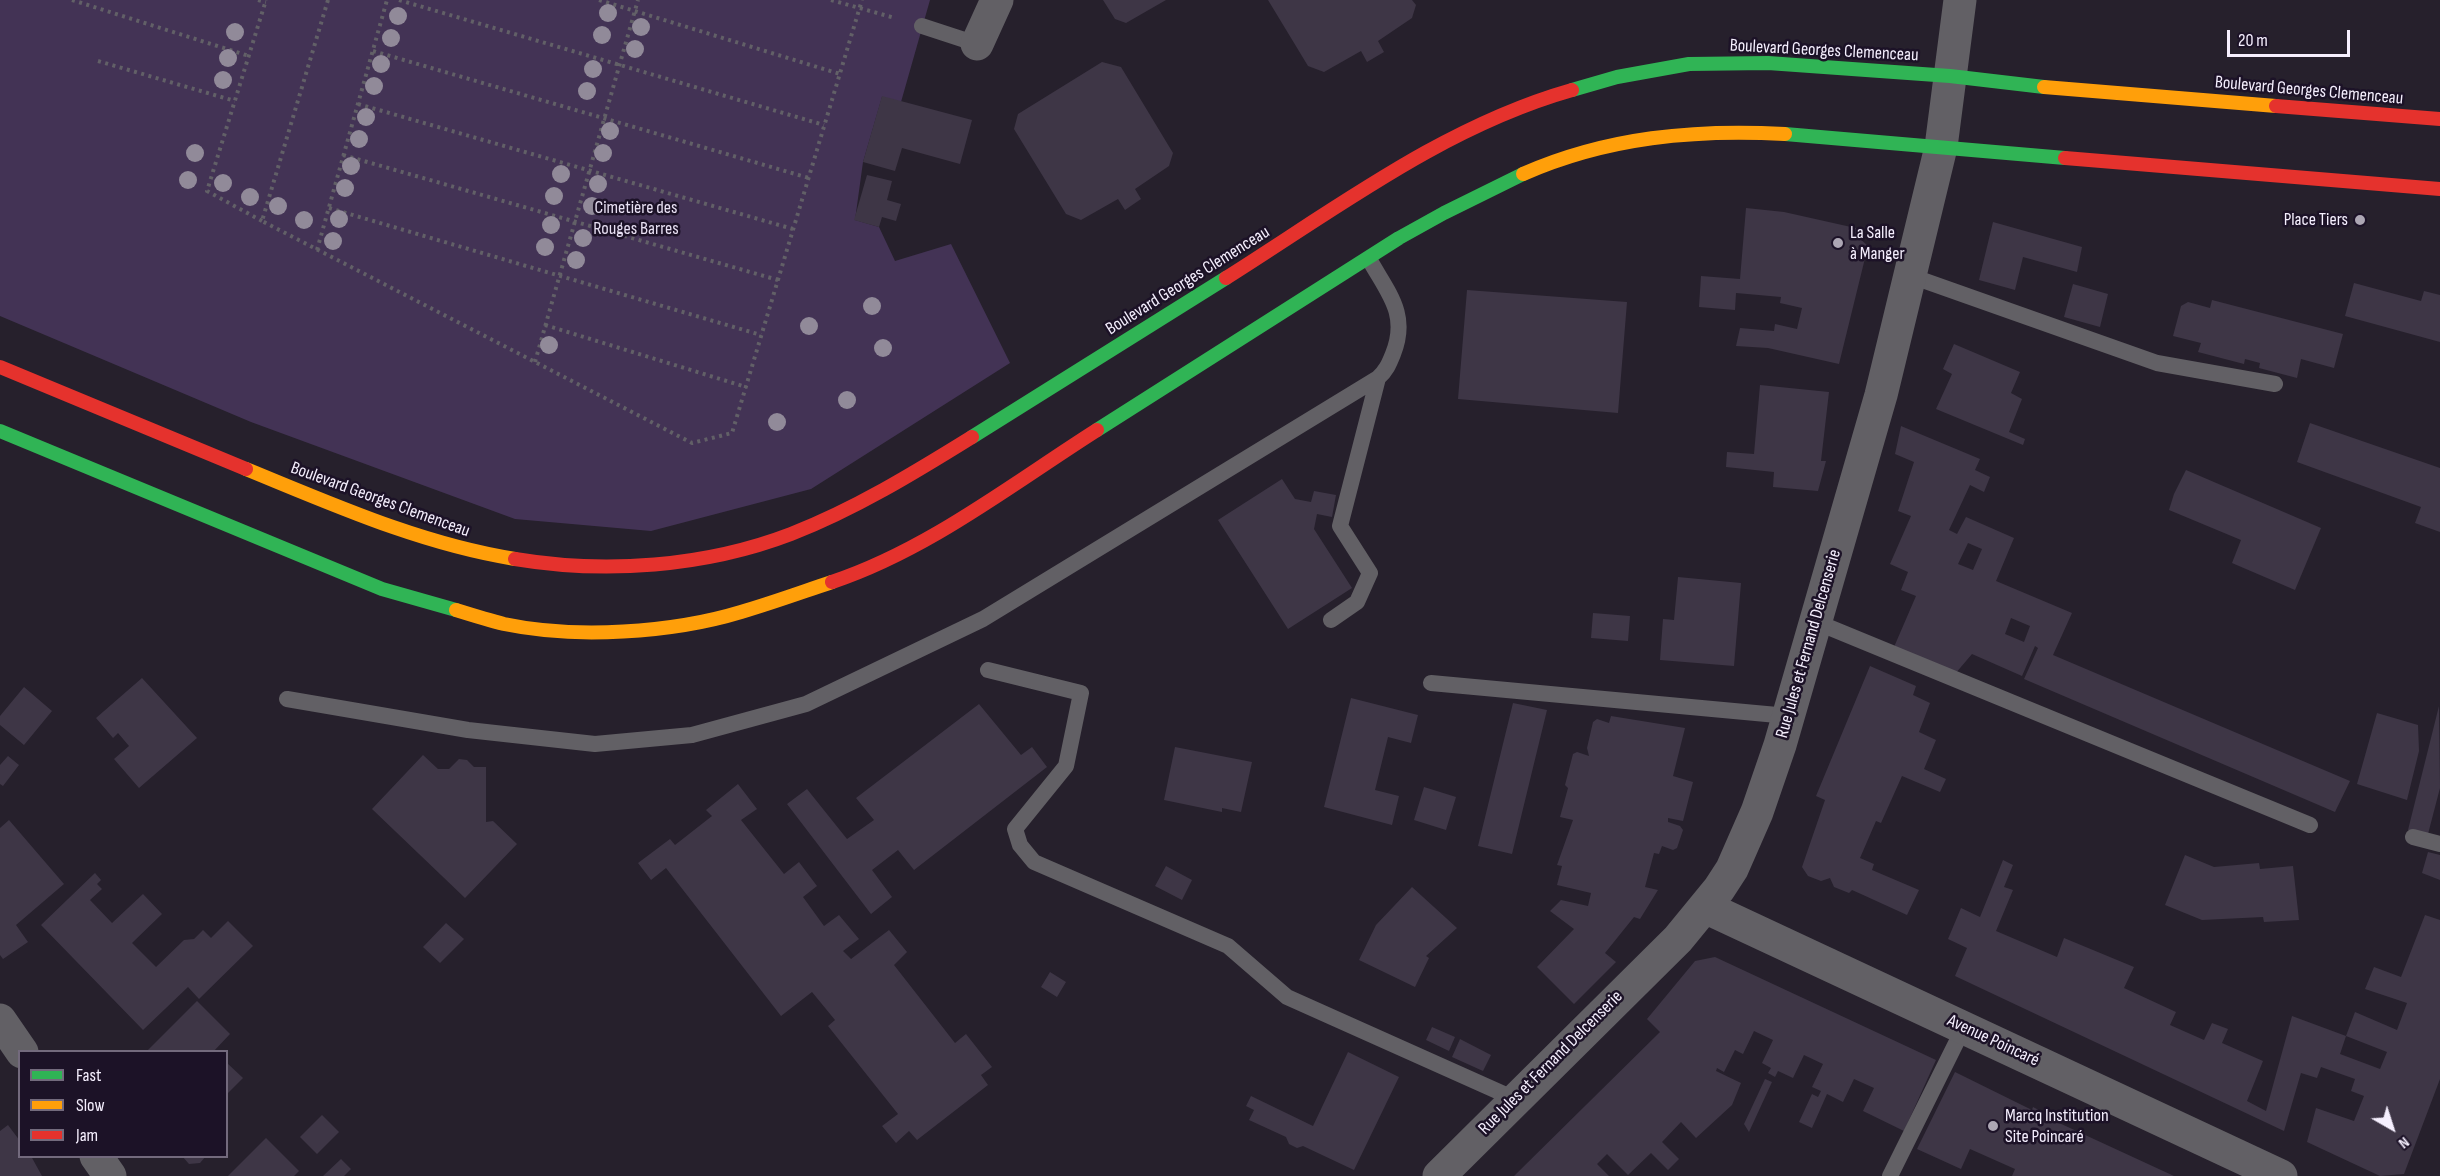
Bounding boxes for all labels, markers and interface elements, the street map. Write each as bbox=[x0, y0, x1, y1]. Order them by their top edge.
scale bar bbox=[2230, 18, 2353, 56]
text: 20 m bbox=[2238, 30, 2268, 51]
street label: Boulevard Georges Clemenceau bbox=[1729, 35, 1919, 67]
street label: Boulevard Georges Clemenceau bbox=[2214, 72, 2404, 110]
park label: Cimetière des Rouges Barres bbox=[593, 197, 679, 240]
place label: Place Tiers bbox=[2284, 209, 2348, 231]
marker: Place Tiers bbox=[2353, 213, 2367, 227]
street label: Boulevard Georges Clemenceau bbox=[1102, 222, 1274, 340]
place label: La Salle à Manger bbox=[1850, 222, 1905, 264]
marker: La Salle à Manger bbox=[1831, 236, 1845, 250]
street label: Boulevard Georges Clemenceau bbox=[287, 458, 473, 542]
street label: Rue Jules et Fernand Delcenserie bbox=[1772, 547, 1846, 741]
street label: Rue Jules et Fernand Delcenserie bbox=[1474, 986, 1628, 1140]
street label: Avenue Poincaré bbox=[1944, 1010, 2042, 1072]
legend bbox=[18, 1050, 228, 1158]
text: Fast bbox=[76, 1065, 101, 1086]
text: Slow bbox=[76, 1095, 105, 1116]
north arrow bbox=[2362, 1098, 2422, 1158]
place label: Marcq Institution Site Poincaré bbox=[2005, 1105, 2109, 1148]
marker: Marcq Institution Site Poincaré bbox=[1986, 1119, 2000, 1133]
text: Jam bbox=[76, 1125, 98, 1146]
text: N bbox=[2394, 1132, 2413, 1152]

